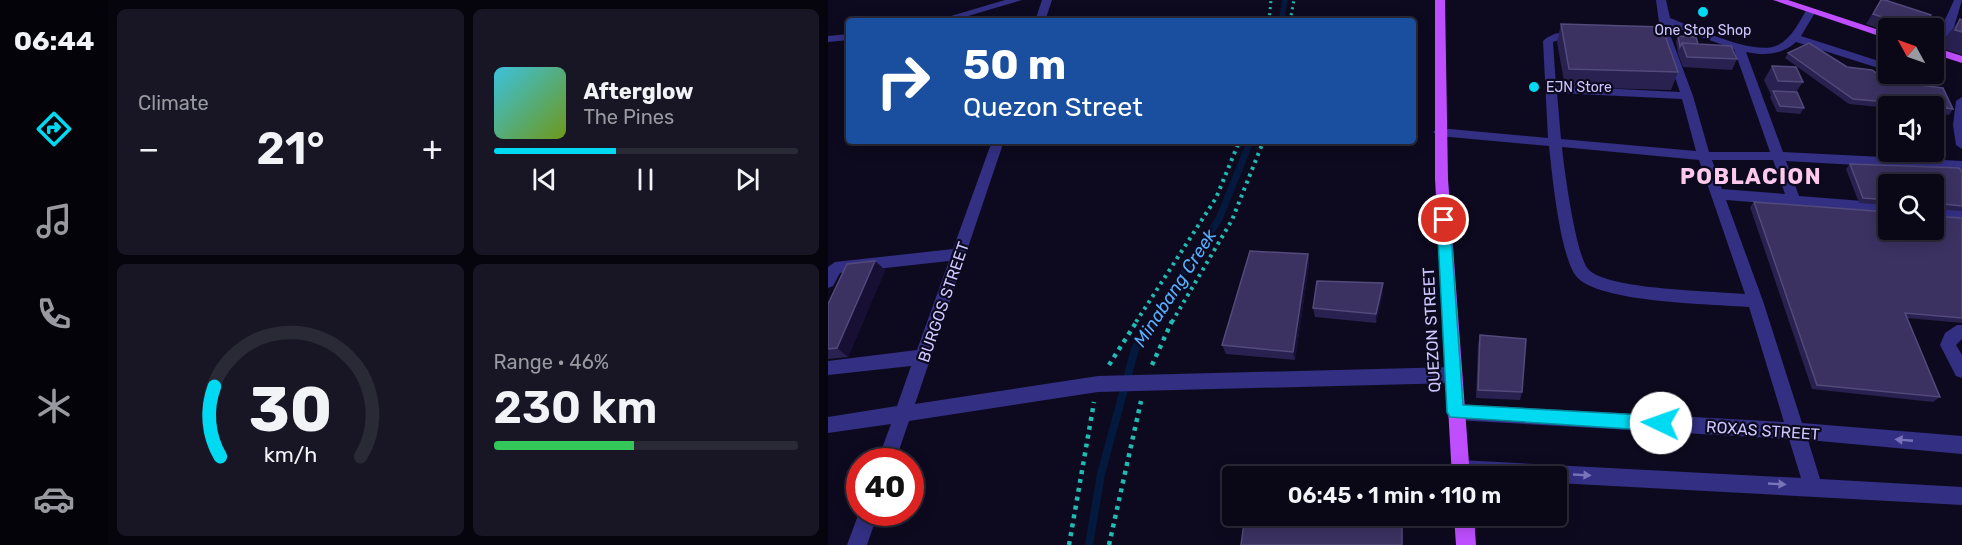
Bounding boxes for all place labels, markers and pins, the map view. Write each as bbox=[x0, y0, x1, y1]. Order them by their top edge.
marker: One Stop Shop bbox=[1696, 5, 1710, 19]
place label: One Stop Shop bbox=[1655, 22, 1751, 39]
place label: EJN Store bbox=[1546, 79, 1612, 96]
marker: EJN Store bbox=[1527, 80, 1541, 94]
pin bbox=[1418, 194, 1469, 245]

